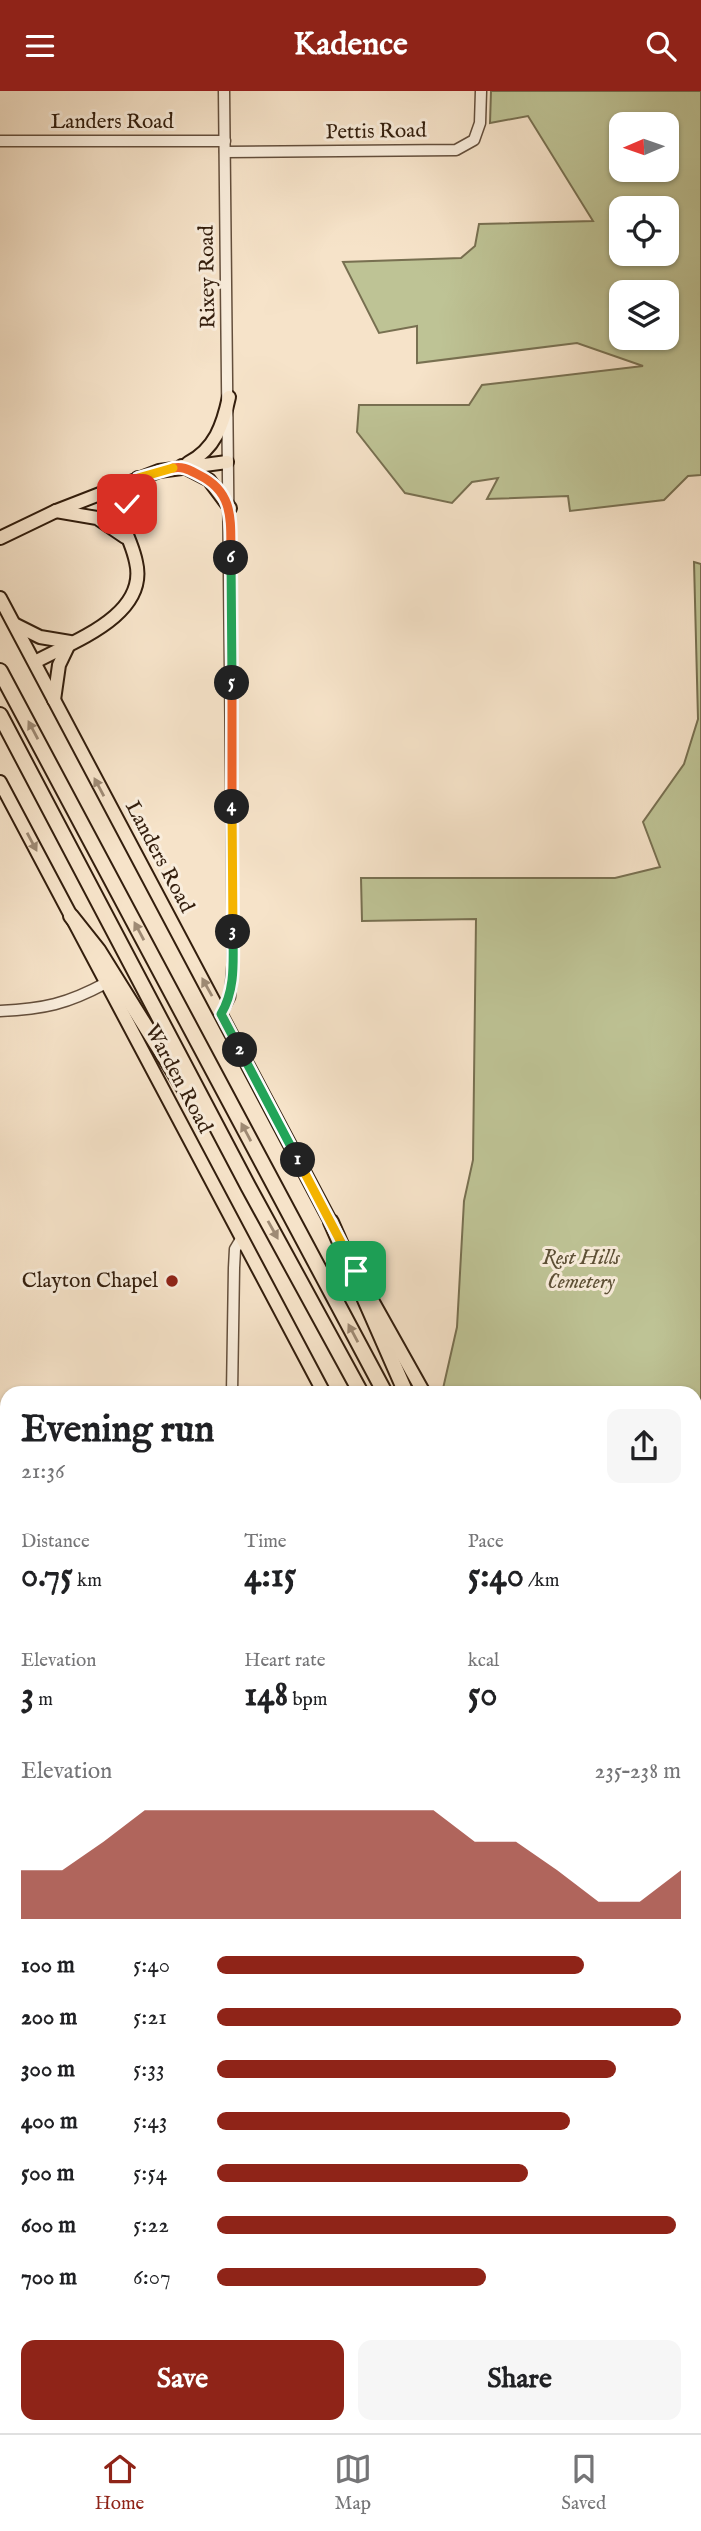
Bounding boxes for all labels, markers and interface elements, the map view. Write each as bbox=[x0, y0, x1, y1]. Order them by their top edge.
text: Kadence bbox=[293, 25, 408, 66]
icon: menu bbox=[21, 27, 59, 65]
icon: search bbox=[642, 27, 680, 65]
street label: Landers Road bbox=[50, 109, 174, 136]
north arrow bbox=[609, 112, 679, 182]
map controls bbox=[609, 112, 679, 350]
street label: Pettis Road bbox=[325, 118, 428, 146]
button: locate bbox=[609, 196, 679, 266]
street label: Rixey Road bbox=[194, 224, 222, 329]
button: layers bbox=[609, 280, 679, 350]
pin bbox=[97, 474, 157, 534]
icon: check bbox=[108, 485, 146, 523]
pin: 6 bbox=[214, 540, 248, 575]
text: 6 bbox=[226, 545, 235, 569]
pin: 5 bbox=[215, 665, 250, 701]
text: 5 bbox=[228, 670, 235, 694]
one-way arrow bbox=[27, 720, 39, 740]
one-way arrow bbox=[94, 776, 106, 796]
pin: 4 bbox=[215, 789, 250, 825]
text: 4 bbox=[227, 794, 236, 818]
street label: Landers Road bbox=[118, 796, 200, 918]
one-way arrow bbox=[25, 833, 37, 853]
pin: 3 bbox=[216, 915, 250, 949]
text: 3 bbox=[229, 919, 236, 943]
one-way arrow bbox=[134, 921, 145, 941]
one-way arrow bbox=[201, 977, 213, 997]
street label: Warden Road bbox=[138, 1020, 218, 1139]
pin: 2 bbox=[222, 1033, 258, 1067]
text: 2 bbox=[235, 1037, 244, 1061]
one-way arrow bbox=[240, 1122, 252, 1142]
pin: 1 bbox=[280, 1143, 316, 1177]
text: 1 bbox=[294, 1147, 301, 1171]
one-way arrow bbox=[267, 1220, 279, 1239]
pin bbox=[326, 1241, 386, 1301]
park label: Rest Hills Cemetery bbox=[542, 1245, 621, 1296]
icon: arrive bbox=[337, 1252, 375, 1290]
place label: Clayton Chapel bbox=[22, 1268, 158, 1295]
marker: Clayton Chapel bbox=[164, 1273, 180, 1289]
one-way arrow bbox=[347, 1323, 358, 1343]
text: Evening run bbox=[21, 1407, 215, 1455]
button: share bbox=[607, 1409, 681, 1483]
text: 21:36 bbox=[21, 1457, 65, 1486]
text: Distance bbox=[21, 1530, 90, 1554]
text: Time bbox=[244, 1530, 287, 1554]
text: Pace bbox=[468, 1530, 504, 1554]
text: 0.75 bbox=[21, 1554, 73, 1599]
text: 4:15 bbox=[244, 1554, 296, 1599]
text: 5:40 bbox=[468, 1554, 524, 1599]
text: km bbox=[73, 1569, 102, 1593]
text: /km bbox=[524, 1569, 559, 1593]
text: Elevation bbox=[21, 1649, 96, 1673]
text: Heart rate bbox=[244, 1649, 325, 1673]
text: kcal bbox=[468, 1649, 499, 1673]
text: 3 bbox=[21, 1673, 34, 1718]
text: 148 bbox=[244, 1673, 288, 1718]
text: 50 bbox=[468, 1673, 497, 1718]
text: m bbox=[34, 1688, 53, 1712]
text: bpm bbox=[288, 1688, 327, 1712]
text: Elevation bbox=[21, 1757, 112, 1786]
text: 235–238 m bbox=[594, 1757, 681, 1786]
text: 100 m bbox=[21, 1951, 75, 1980]
text: 5:40 bbox=[133, 1951, 170, 1980]
text: 200 m bbox=[21, 2003, 77, 2032]
text: 5:21 bbox=[133, 2003, 167, 2032]
text: 300 m bbox=[21, 2055, 75, 2084]
text: 5:33 bbox=[133, 2055, 165, 2084]
text: 400 m bbox=[21, 2107, 78, 2136]
text: 5:43 bbox=[133, 2107, 167, 2136]
text: 500 m bbox=[21, 2159, 75, 2188]
text: 5:54 bbox=[133, 2159, 167, 2188]
text: 600 m bbox=[21, 2211, 76, 2240]
text: 5:22 bbox=[133, 2211, 169, 2240]
text: 700 m bbox=[21, 2263, 77, 2292]
text: 6:07 bbox=[133, 2263, 171, 2292]
button: Save bbox=[21, 2340, 344, 2420]
button: Share bbox=[358, 2340, 681, 2420]
tab: Home bbox=[95, 2450, 144, 2516]
tab: Map bbox=[334, 2450, 372, 2516]
tab: Saved bbox=[561, 2450, 606, 2516]

